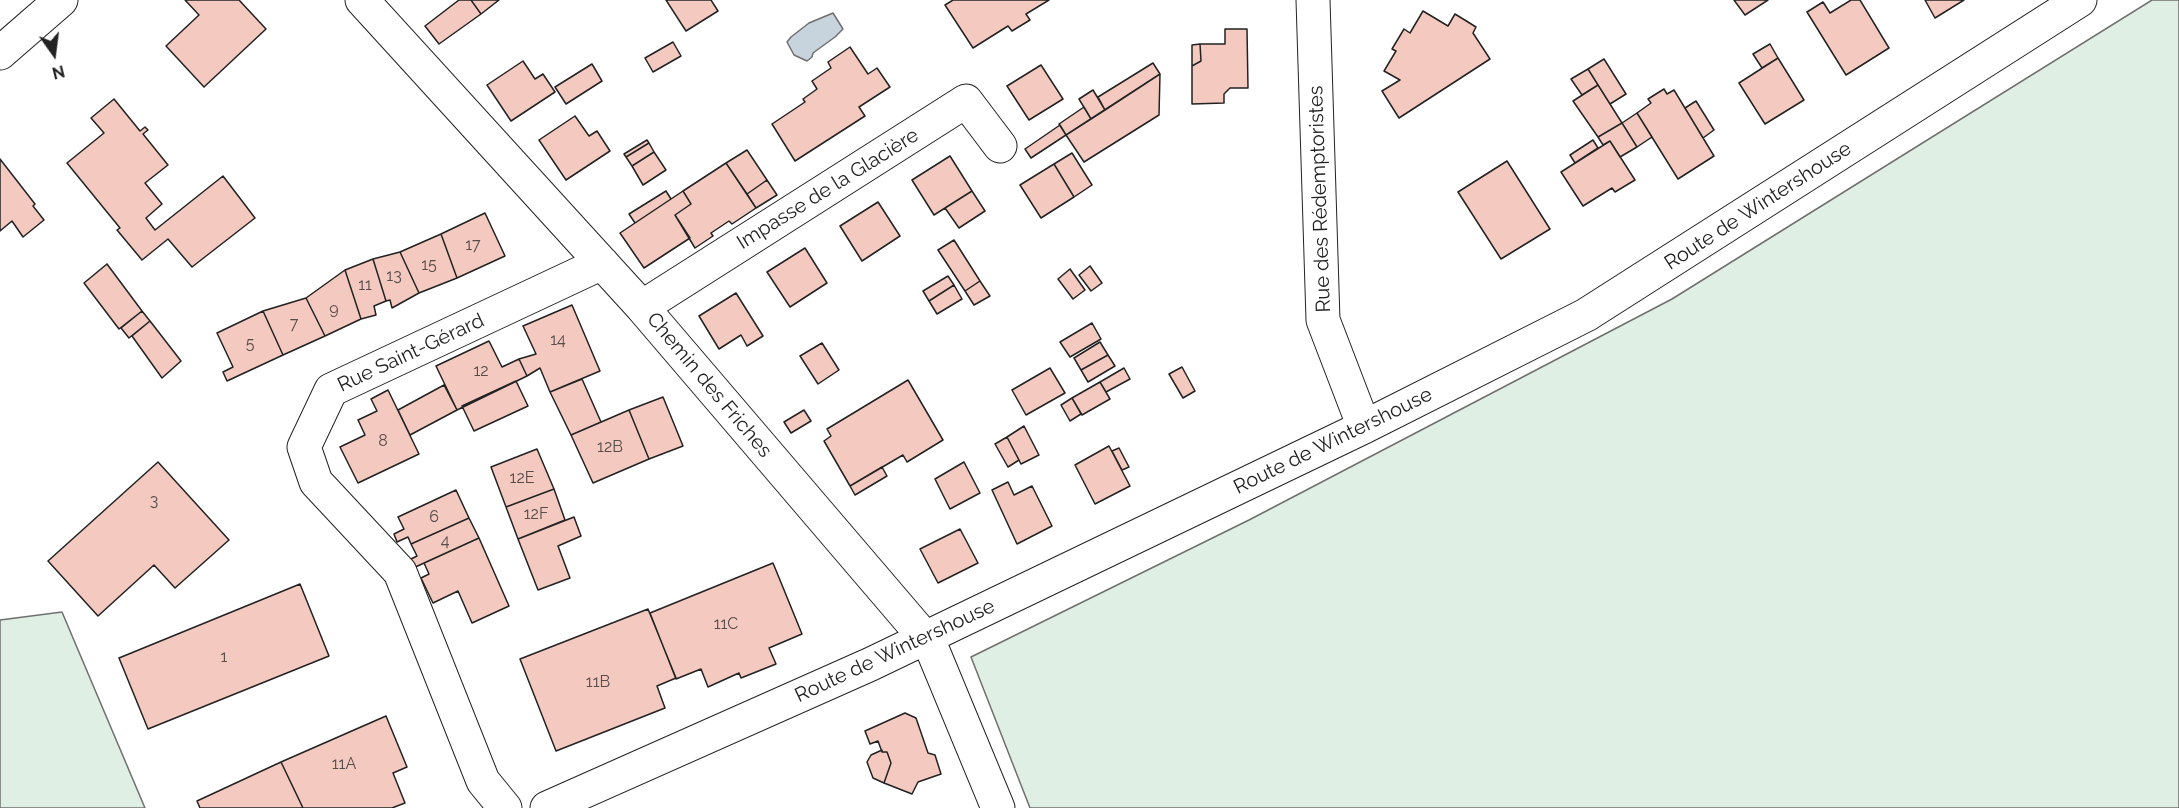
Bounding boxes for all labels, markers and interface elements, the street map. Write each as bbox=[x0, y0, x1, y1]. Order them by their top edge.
north arrow bbox=[24, 24, 84, 84]
text: N bbox=[50, 61, 67, 83]
street label: Rue des Rédemptoristes bbox=[1304, 85, 1336, 313]
street label: Impasse de la Glacière bbox=[733, 123, 923, 255]
street label: Route de Wintershouse bbox=[1660, 137, 1856, 275]
house number: 17 bbox=[465, 235, 481, 255]
house number: 15 bbox=[421, 255, 437, 275]
house number: 13 bbox=[386, 266, 402, 286]
house number: 11 bbox=[358, 275, 372, 295]
house number: 9 bbox=[329, 299, 339, 319]
street label: Chemin des Friches bbox=[641, 308, 777, 462]
street label: Rue Saint-Gérard bbox=[334, 309, 488, 397]
house number: 7 bbox=[290, 314, 298, 334]
house number: 14 bbox=[550, 330, 566, 350]
house number: 5 bbox=[246, 334, 254, 354]
house number: 12 bbox=[473, 361, 489, 381]
street label: Route de Wintershouse bbox=[1230, 382, 1436, 500]
house number: 8 bbox=[378, 431, 388, 451]
house number: 12B bbox=[597, 437, 623, 457]
house number: 12E bbox=[510, 468, 534, 488]
house number: 3 bbox=[150, 491, 158, 511]
house number: 12F bbox=[524, 504, 548, 524]
house number: 6 bbox=[429, 507, 439, 527]
house number: 4 bbox=[441, 531, 449, 551]
street label: Route de Wintershouse bbox=[791, 594, 999, 708]
house number: 11C bbox=[714, 614, 738, 634]
house number: 1 bbox=[221, 647, 227, 667]
house number: 11B bbox=[586, 672, 610, 692]
house number: 11A bbox=[332, 754, 356, 774]

